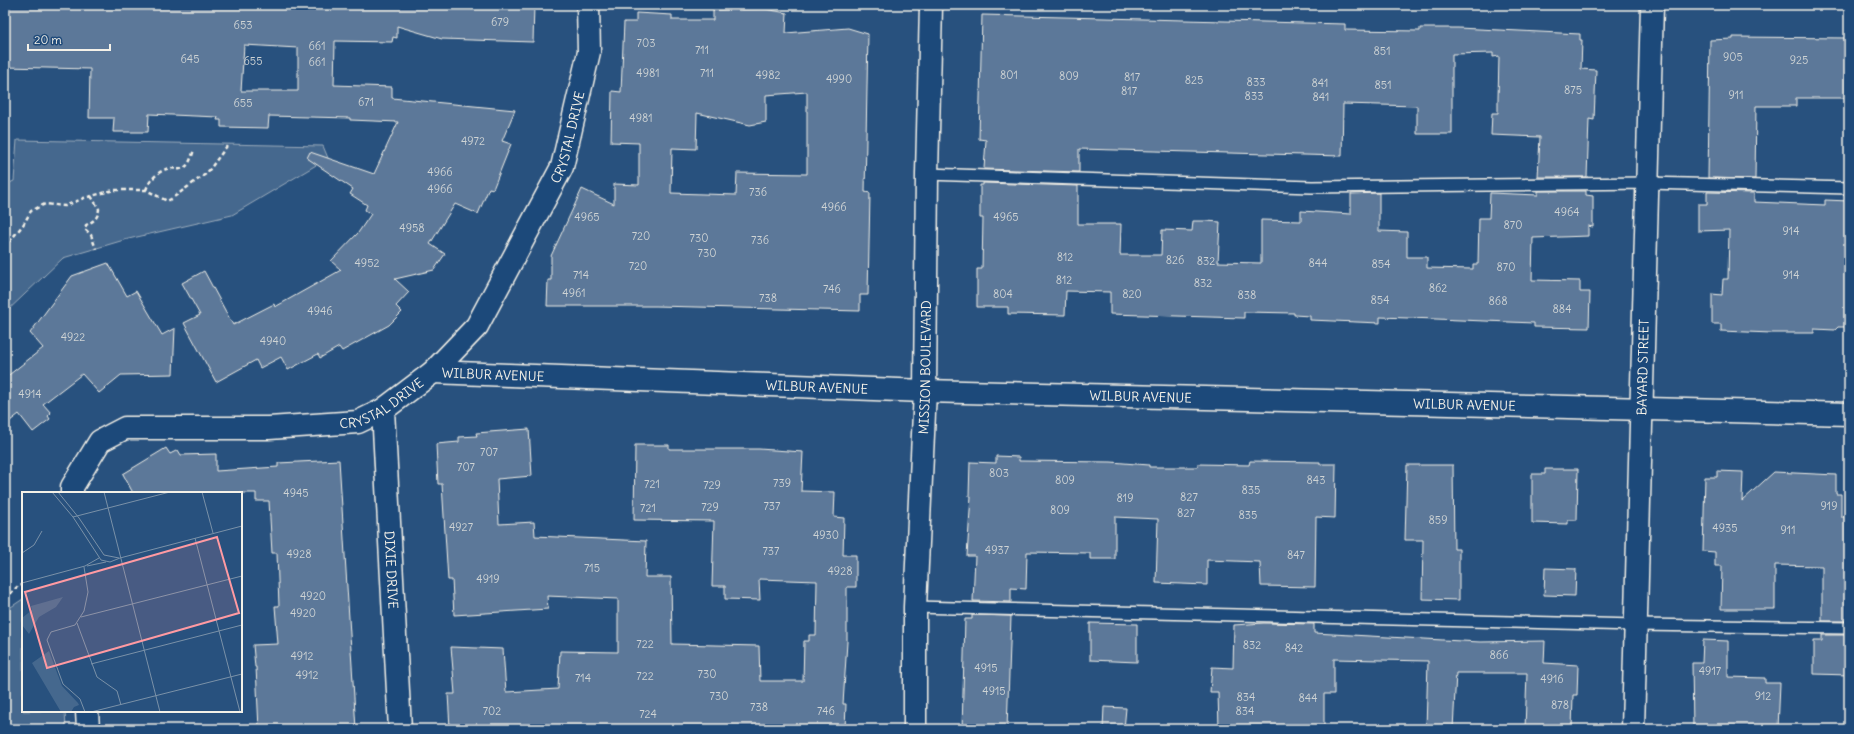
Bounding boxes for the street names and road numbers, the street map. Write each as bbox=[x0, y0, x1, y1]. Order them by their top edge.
street label: CRYSTAL DRIVE bbox=[547, 89, 589, 186]
street label: MISSION BOULEVARD bbox=[915, 300, 935, 435]
street label: BAYARD STREET bbox=[1633, 319, 1653, 416]
street label: WILBUR AVENUE bbox=[441, 364, 545, 385]
street label: CRYSTAL DRIVE bbox=[339, 374, 427, 432]
street label: WILBUR AVENUE bbox=[765, 377, 869, 398]
street label: WILBUR AVENUE bbox=[1089, 387, 1192, 407]
street label: WILBUR AVENUE bbox=[1413, 395, 1516, 415]
street label: DIXIE DRIVE bbox=[380, 530, 402, 610]

